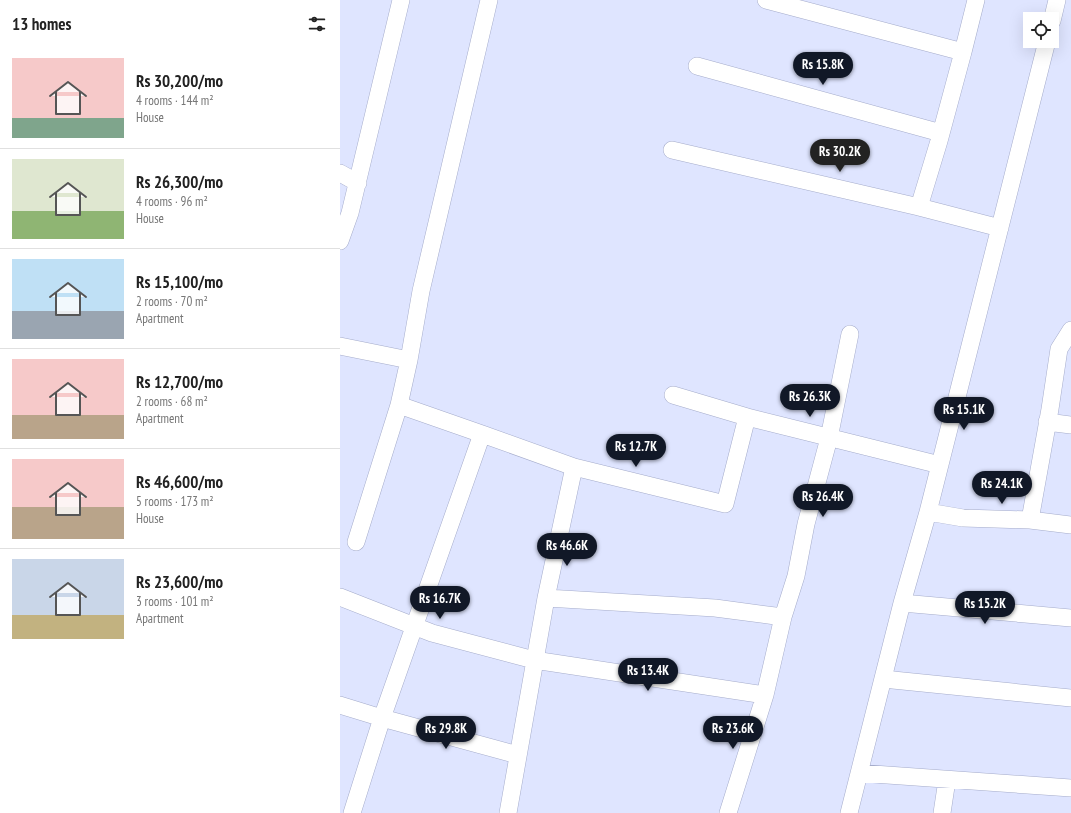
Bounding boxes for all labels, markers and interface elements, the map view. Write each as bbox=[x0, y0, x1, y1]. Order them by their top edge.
map controls bbox=[1023, 12, 1059, 48]
button: locate bbox=[1023, 12, 1059, 48]
text: 13 homes bbox=[12, 13, 71, 35]
icon: filters bbox=[306, 13, 328, 35]
pin: Rs 15.8K bbox=[782, 52, 864, 86]
text: Rs 15.8K bbox=[802, 56, 844, 73]
text: Rs 30,200/mo bbox=[136, 70, 223, 92]
icon: home bbox=[44, 74, 92, 122]
text: 4 rooms · 144 m² bbox=[136, 92, 214, 109]
text: House bbox=[136, 109, 164, 126]
pin: Rs 30.2K bbox=[799, 139, 881, 173]
text: Rs 30.2K bbox=[819, 143, 861, 160]
text: Rs 26,300/mo bbox=[136, 171, 223, 193]
icon: home bbox=[44, 175, 92, 223]
text: 4 rooms · 96 m² bbox=[136, 193, 208, 210]
text: House bbox=[136, 210, 164, 227]
text: Rs 15,100/mo bbox=[136, 271, 223, 293]
icon: home bbox=[44, 275, 92, 323]
text: 2 rooms · 70 m² bbox=[136, 293, 208, 310]
text: Apartment bbox=[136, 310, 184, 327]
text: Rs 12,700/mo bbox=[136, 371, 223, 393]
icon: home bbox=[44, 375, 92, 423]
pin: Rs 26.3K bbox=[769, 384, 851, 418]
text: Rs 26.3K bbox=[789, 388, 831, 405]
text: 2 rooms · 68 m² bbox=[136, 393, 208, 410]
pin: Rs 15.1K bbox=[923, 397, 1005, 431]
text: Rs 15.1K bbox=[943, 401, 985, 418]
text: Apartment bbox=[136, 410, 184, 427]
pin: Rs 12.7K bbox=[595, 434, 677, 468]
text: Rs 12.7K bbox=[615, 438, 657, 455]
text: Rs 46,600/mo bbox=[136, 471, 223, 493]
pin: Rs 24.1K bbox=[961, 471, 1043, 505]
icon: home bbox=[44, 475, 92, 523]
text: Rs 24.1K bbox=[981, 475, 1023, 492]
pin: Rs 26.4K bbox=[782, 484, 864, 518]
text: Rs 26.4K bbox=[802, 488, 844, 505]
text: 5 rooms · 173 m² bbox=[136, 493, 214, 510]
text: House bbox=[136, 510, 164, 527]
pin: Rs 46.6K bbox=[526, 533, 608, 567]
text: Rs 46.6K bbox=[546, 537, 588, 554]
text: Rs 23,600/mo bbox=[136, 571, 223, 593]
icon: home bbox=[44, 575, 92, 623]
pin: Rs 16.7K bbox=[399, 586, 481, 620]
text: Rs 16.7K bbox=[419, 590, 461, 607]
pin: Rs 15.2K bbox=[944, 591, 1026, 625]
text: 3 rooms · 101 m² bbox=[136, 593, 214, 610]
text: Rs 15.2K bbox=[964, 595, 1006, 612]
text: Apartment bbox=[136, 610, 184, 627]
pin: Rs 13.4K bbox=[607, 658, 689, 692]
text: Rs 13.4K bbox=[627, 662, 669, 679]
pin: Rs 29.8K bbox=[405, 716, 487, 750]
pin: Rs 23.6K bbox=[692, 716, 774, 750]
text: Rs 29.8K bbox=[425, 720, 467, 737]
text: Rs 23.6K bbox=[712, 720, 754, 737]

